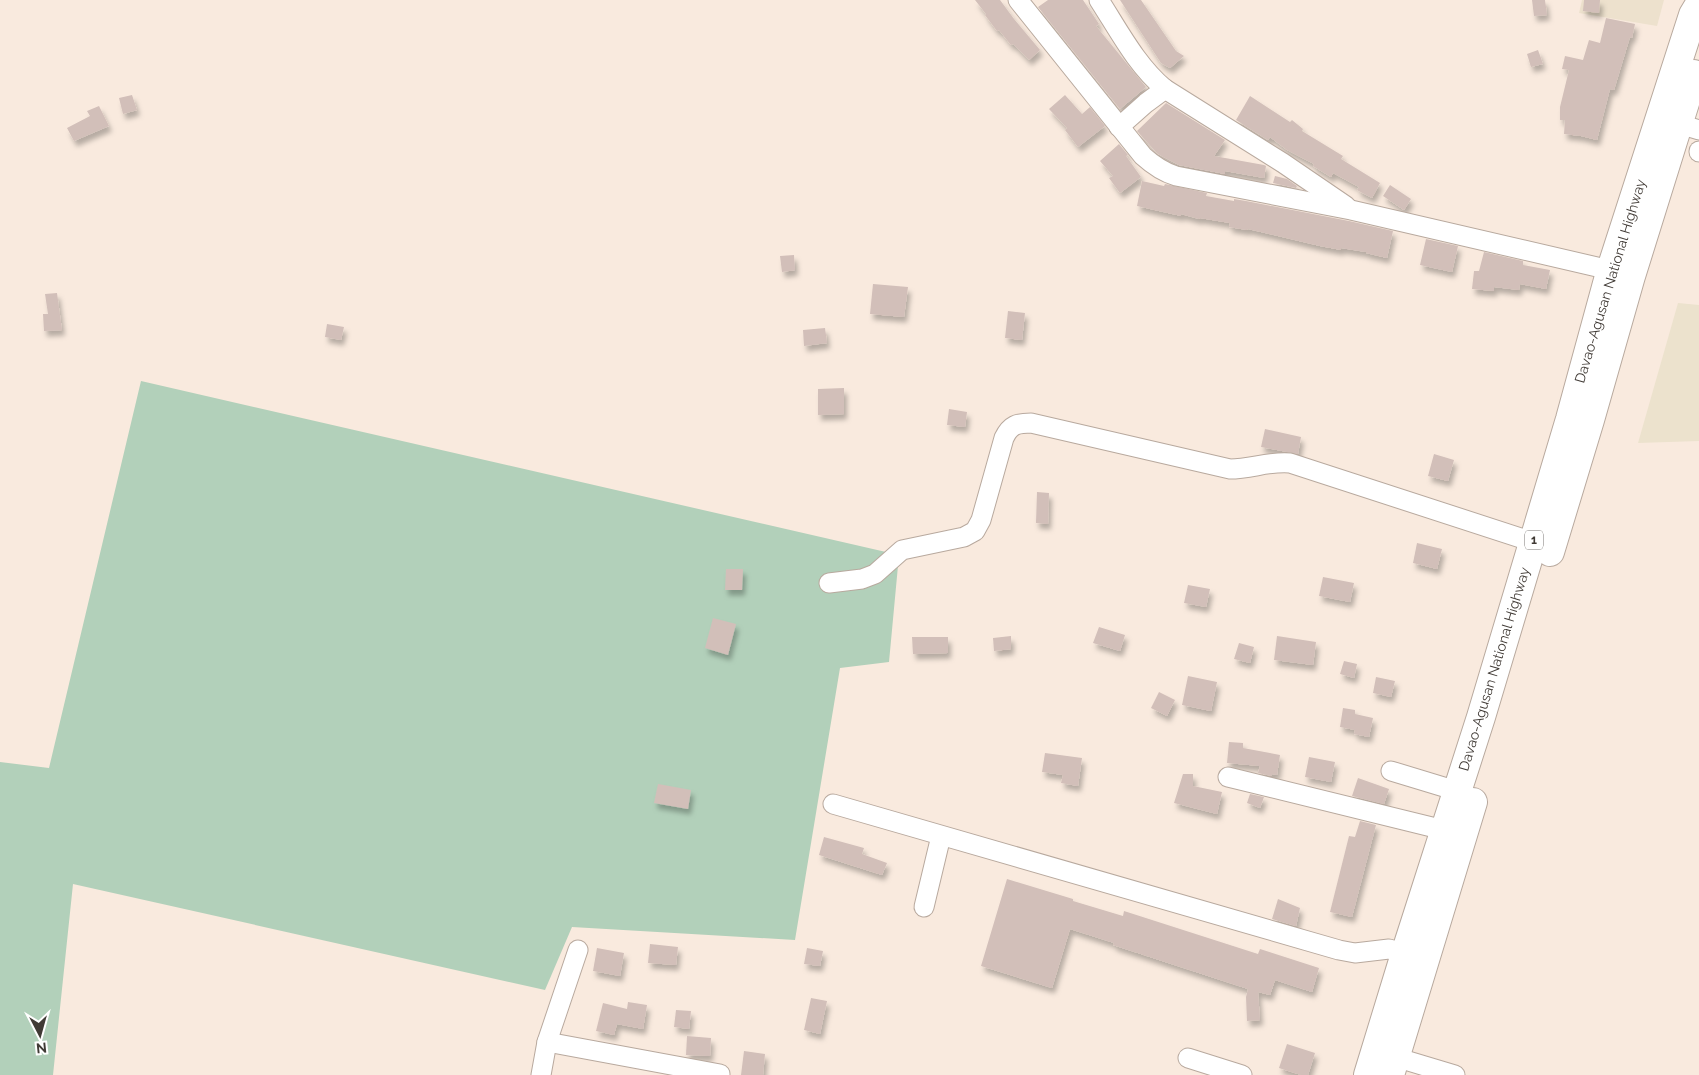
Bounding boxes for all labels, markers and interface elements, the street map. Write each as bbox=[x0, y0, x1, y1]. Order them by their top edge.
street label: Davao-Agusan National Highway bbox=[1571, 177, 1649, 385]
road number: 1 bbox=[1525, 530, 1543, 550]
street label: Davao-Agusan National Highway bbox=[1455, 565, 1533, 773]
north arrow bbox=[15, 1010, 65, 1060]
text: N bbox=[35, 1039, 48, 1056]

